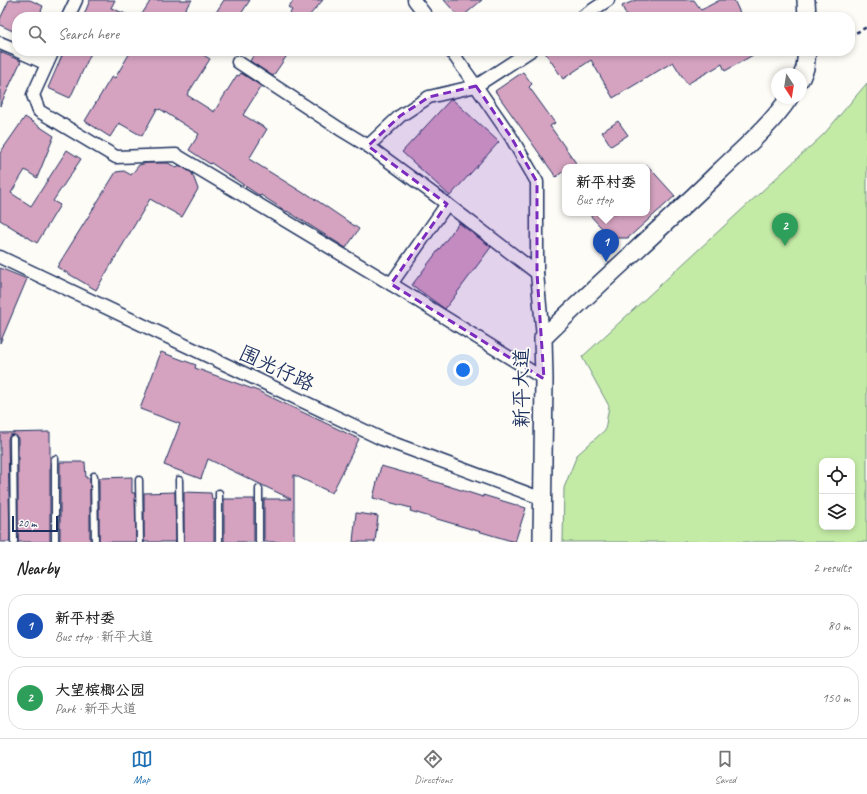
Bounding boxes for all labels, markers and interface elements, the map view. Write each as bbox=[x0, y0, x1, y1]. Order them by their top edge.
search box bbox=[12, 12, 855, 56]
icon: search bbox=[26, 23, 48, 45]
text: Search here bbox=[58, 25, 119, 44]
north arrow bbox=[771, 68, 807, 104]
popup bbox=[562, 164, 650, 216]
text: 新平村委 bbox=[576, 173, 636, 192]
text: Bus stop bbox=[576, 192, 613, 208]
pin: 2 bbox=[772, 213, 798, 246]
pin: 1 bbox=[593, 229, 619, 262]
street label: 围光仔路 bbox=[235, 340, 319, 397]
street label: 新平大道 bbox=[509, 348, 534, 428]
your location bbox=[453, 360, 473, 380]
map controls bbox=[819, 458, 855, 530]
button: locate bbox=[819, 458, 855, 494]
button: layers bbox=[819, 494, 855, 530]
scale bar bbox=[12, 514, 58, 533]
text: 20 m bbox=[18, 516, 37, 530]
text: Nearby bbox=[16, 558, 59, 579]
text: 2 results bbox=[813, 560, 851, 576]
text: 新平村委 bbox=[55, 609, 115, 628]
text: 1 bbox=[27, 618, 33, 634]
text: 80 m bbox=[828, 618, 850, 634]
text: Bus stop · 新平大道 bbox=[55, 629, 153, 645]
text: 大望槟榔公园 bbox=[55, 681, 145, 700]
text: 2 bbox=[27, 690, 33, 706]
text: 150 m bbox=[822, 690, 850, 706]
text: Park · 新平大道 bbox=[55, 701, 136, 717]
tab: Map bbox=[131, 748, 153, 786]
tab: Directions bbox=[414, 748, 453, 786]
tab: Saved bbox=[714, 748, 736, 786]

